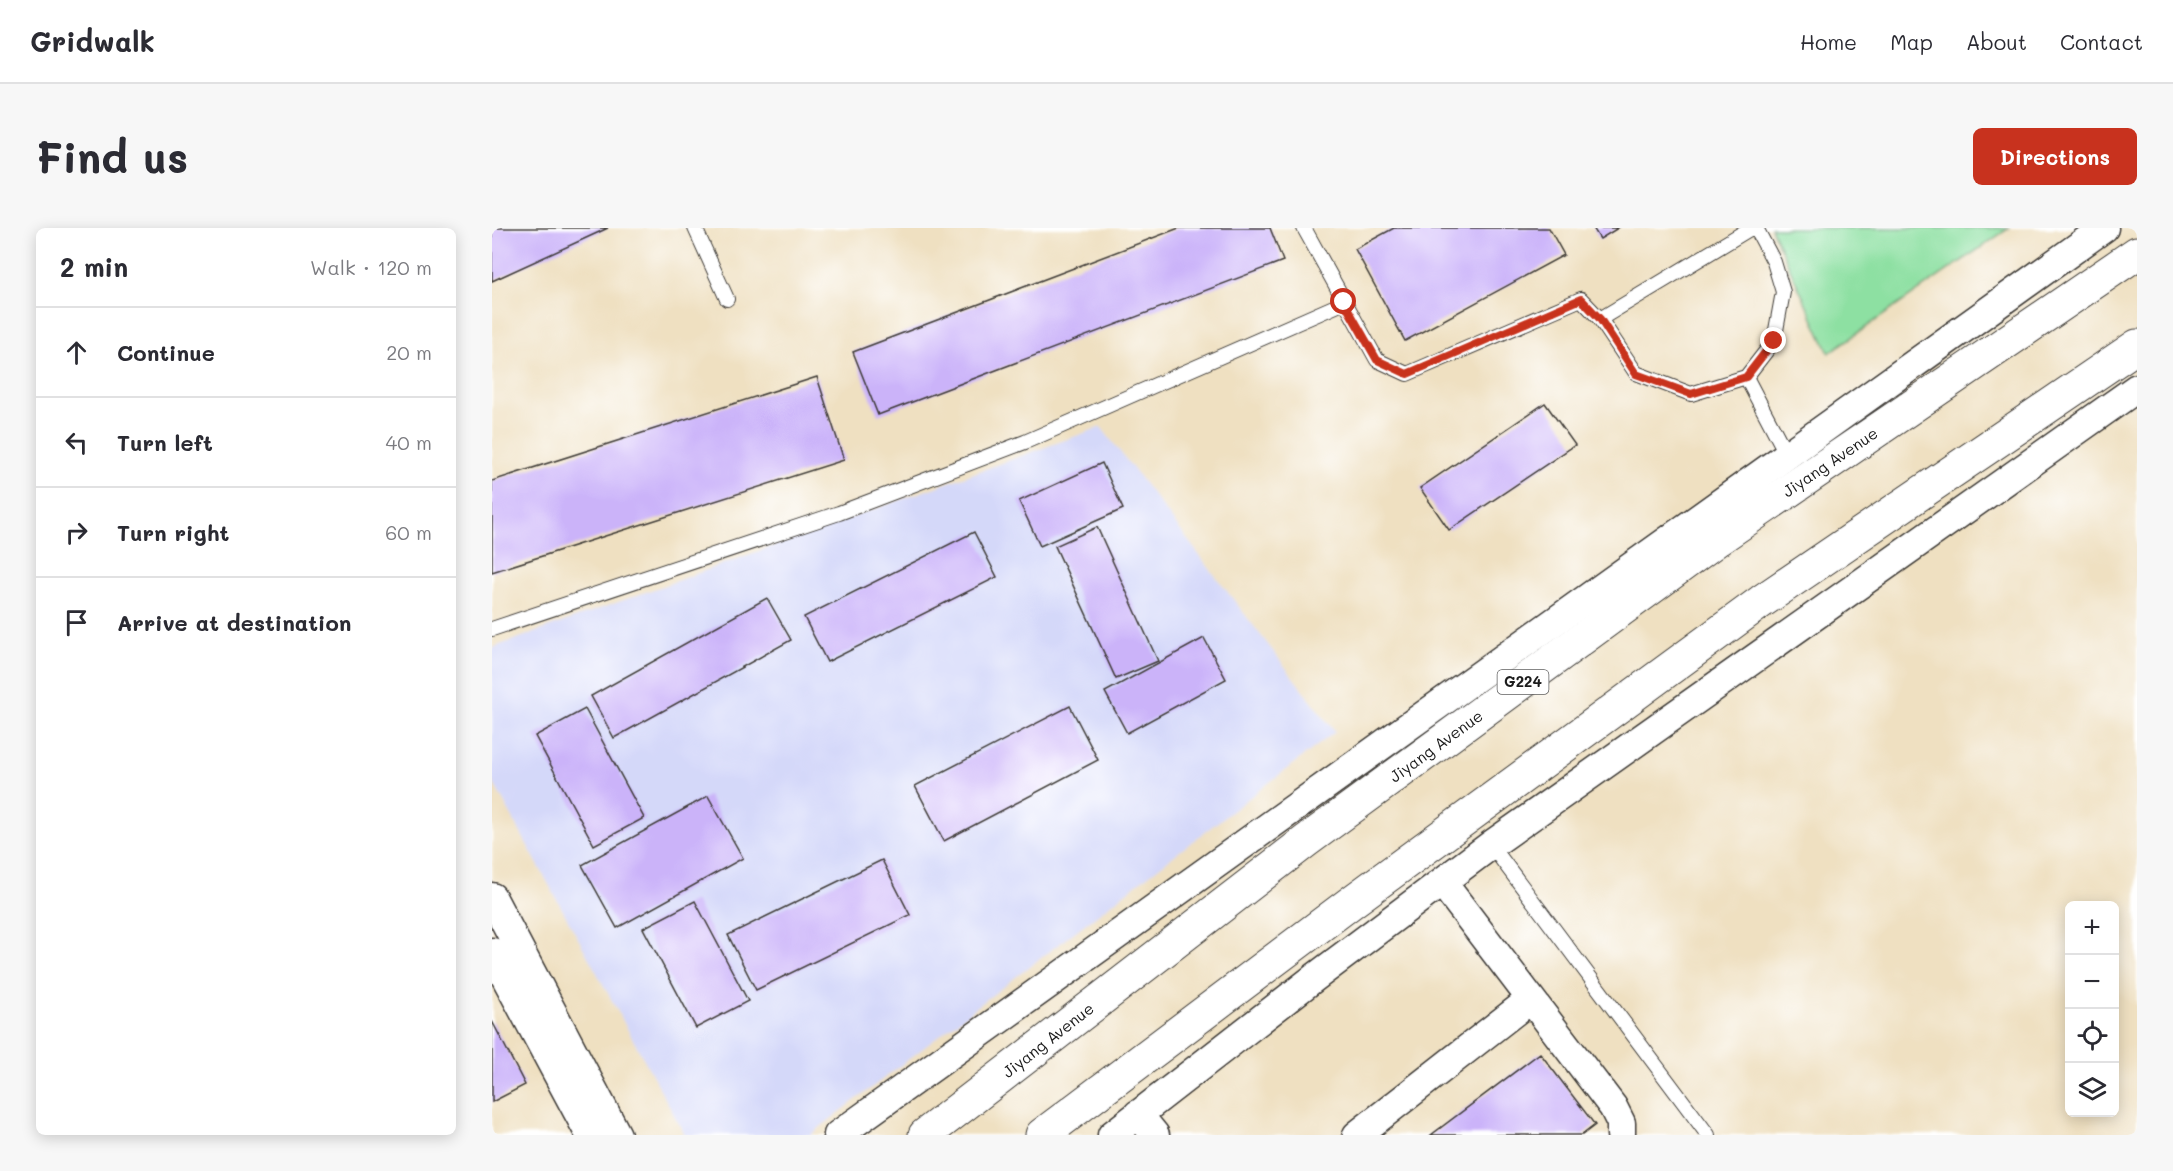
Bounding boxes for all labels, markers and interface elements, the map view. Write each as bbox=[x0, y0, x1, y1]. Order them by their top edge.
text: Gridwalk bbox=[30, 23, 155, 59]
text: Home bbox=[1800, 28, 1857, 55]
text: Map bbox=[1890, 28, 1933, 55]
text: About bbox=[1966, 28, 2027, 55]
text: Contact bbox=[2060, 28, 2143, 55]
button: Directions bbox=[1973, 128, 2137, 185]
text: Find us bbox=[36, 129, 188, 184]
text: 2 min bbox=[60, 250, 128, 284]
text: Walk · 120 m bbox=[310, 254, 432, 280]
route start bbox=[1330, 288, 1356, 314]
route end bbox=[1760, 327, 1786, 353]
icon: ahead bbox=[60, 336, 93, 369]
text: Continue bbox=[117, 338, 215, 367]
text: 20 m bbox=[386, 339, 432, 365]
street label: Jiyang Avenue bbox=[1778, 422, 1881, 501]
icon: left bbox=[60, 426, 93, 459]
text: Turn left bbox=[117, 428, 213, 457]
text: 40 m bbox=[386, 429, 432, 455]
icon: right bbox=[60, 516, 93, 549]
text: Turn right bbox=[117, 518, 229, 547]
text: 60 m bbox=[385, 519, 432, 545]
icon: arrive bbox=[60, 606, 93, 639]
text: Arrive at destination bbox=[117, 608, 352, 637]
road number: G224 bbox=[1498, 670, 1548, 694]
street label: Jiyang Avenue bbox=[1385, 705, 1487, 787]
map controls bbox=[2065, 901, 2119, 1117]
button: + bbox=[2065, 901, 2119, 955]
button: − bbox=[2065, 955, 2119, 1009]
street label: Jiyang Avenue bbox=[998, 997, 1098, 1082]
button: locate bbox=[2065, 1009, 2119, 1063]
button: layers bbox=[2065, 1063, 2119, 1117]

